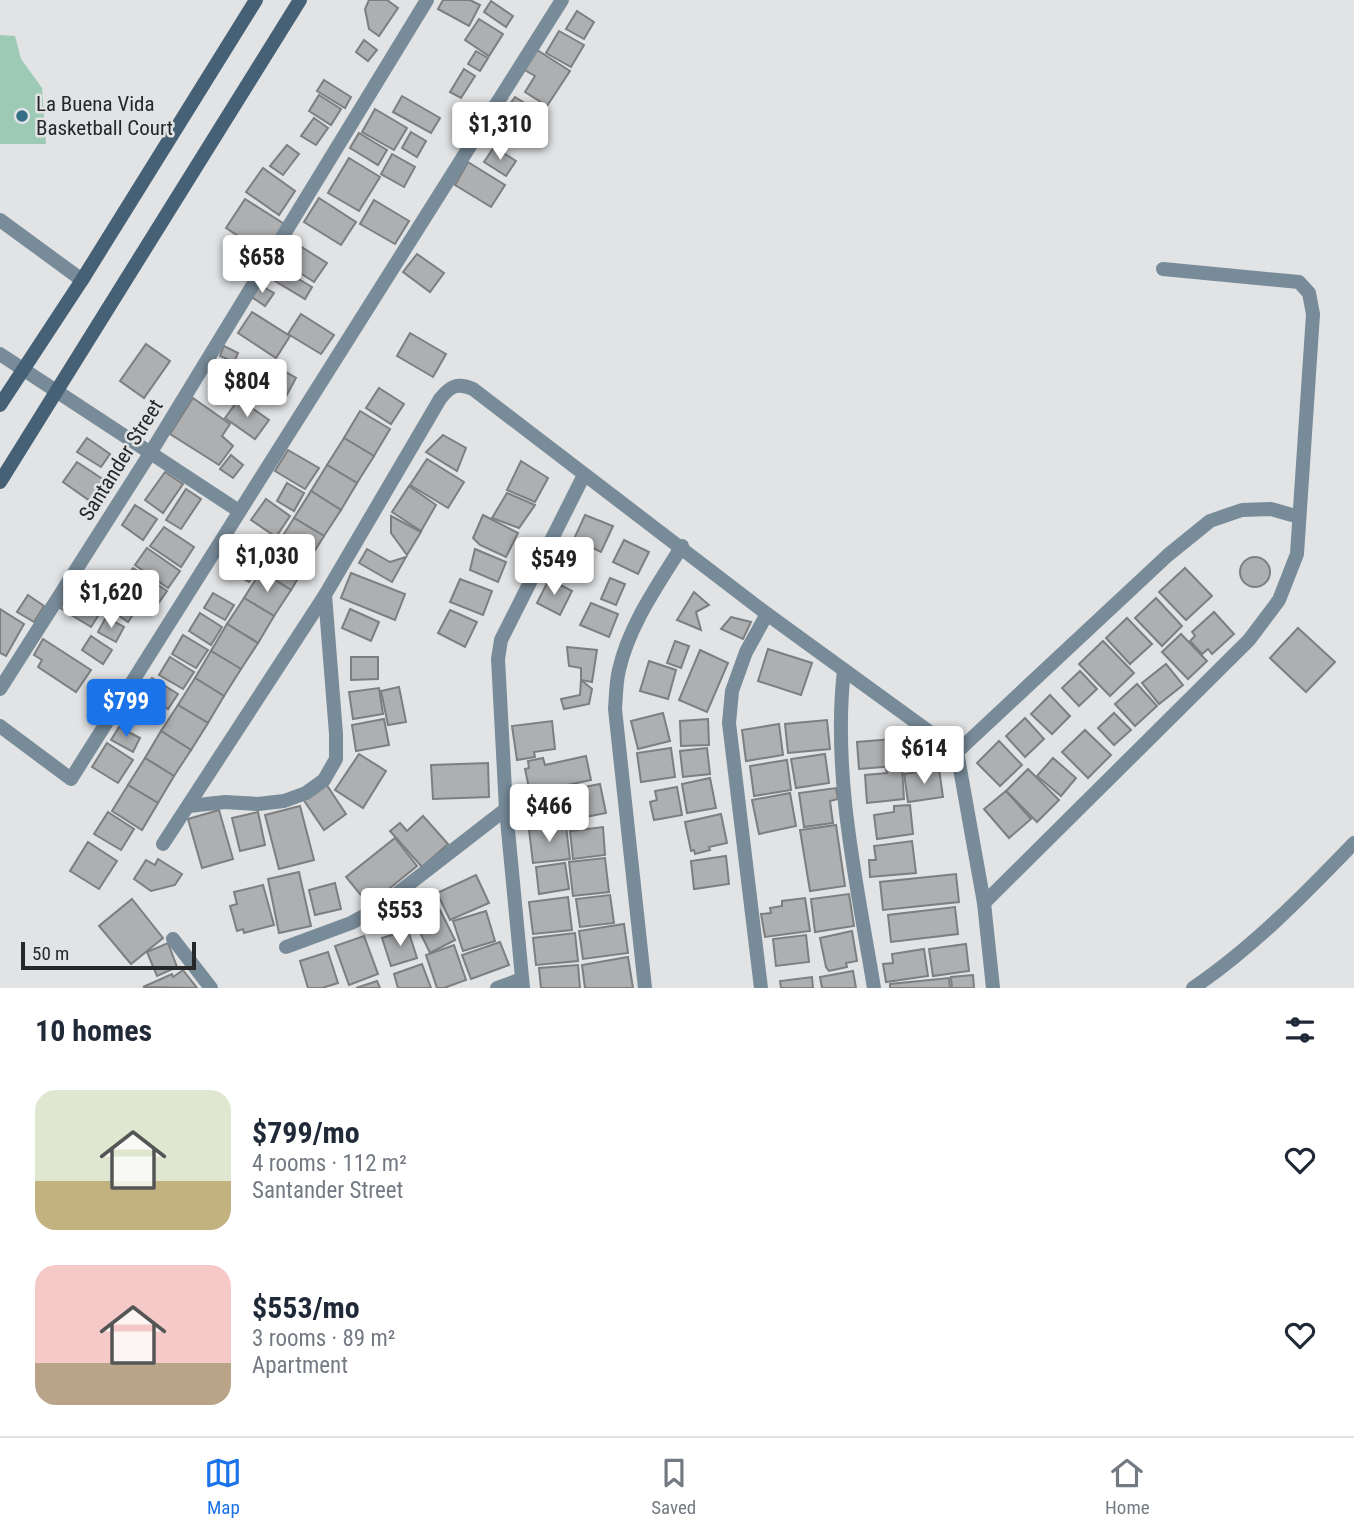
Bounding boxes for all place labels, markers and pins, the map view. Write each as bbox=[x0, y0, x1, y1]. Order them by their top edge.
place label: La Buena Vida Basketball Court bbox=[36, 92, 173, 140]
pin: $1,310 bbox=[443, 102, 557, 162]
marker: La Buena Vida Basketball Court bbox=[14, 108, 30, 124]
pin: $658 bbox=[221, 236, 303, 295]
pin: $804 bbox=[206, 360, 288, 419]
pin: $1,030 bbox=[210, 534, 324, 594]
pin: $549 bbox=[513, 538, 595, 597]
pin: $1,620 bbox=[54, 570, 168, 630]
pin: $799 bbox=[85, 680, 167, 739]
pin: $614 bbox=[883, 726, 965, 786]
pin: $466 bbox=[508, 784, 590, 844]
pin: $553 bbox=[359, 888, 441, 948]

